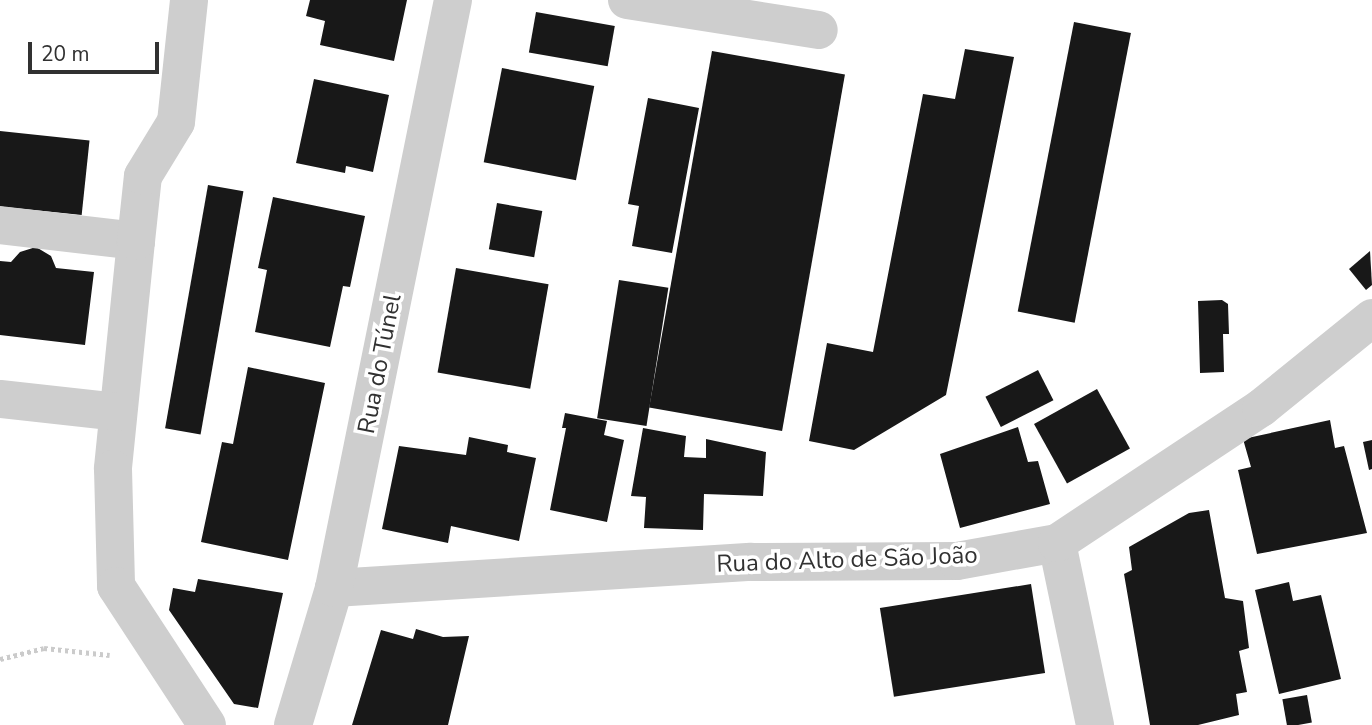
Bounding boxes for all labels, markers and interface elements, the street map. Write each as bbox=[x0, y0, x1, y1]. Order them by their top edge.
scale bar bbox=[32, 28, 163, 72]
text: 20 m bbox=[41, 40, 90, 68]
street label: Rua do Túnel bbox=[352, 292, 408, 436]
street label: Rua do Alto de São João bbox=[716, 541, 978, 579]

